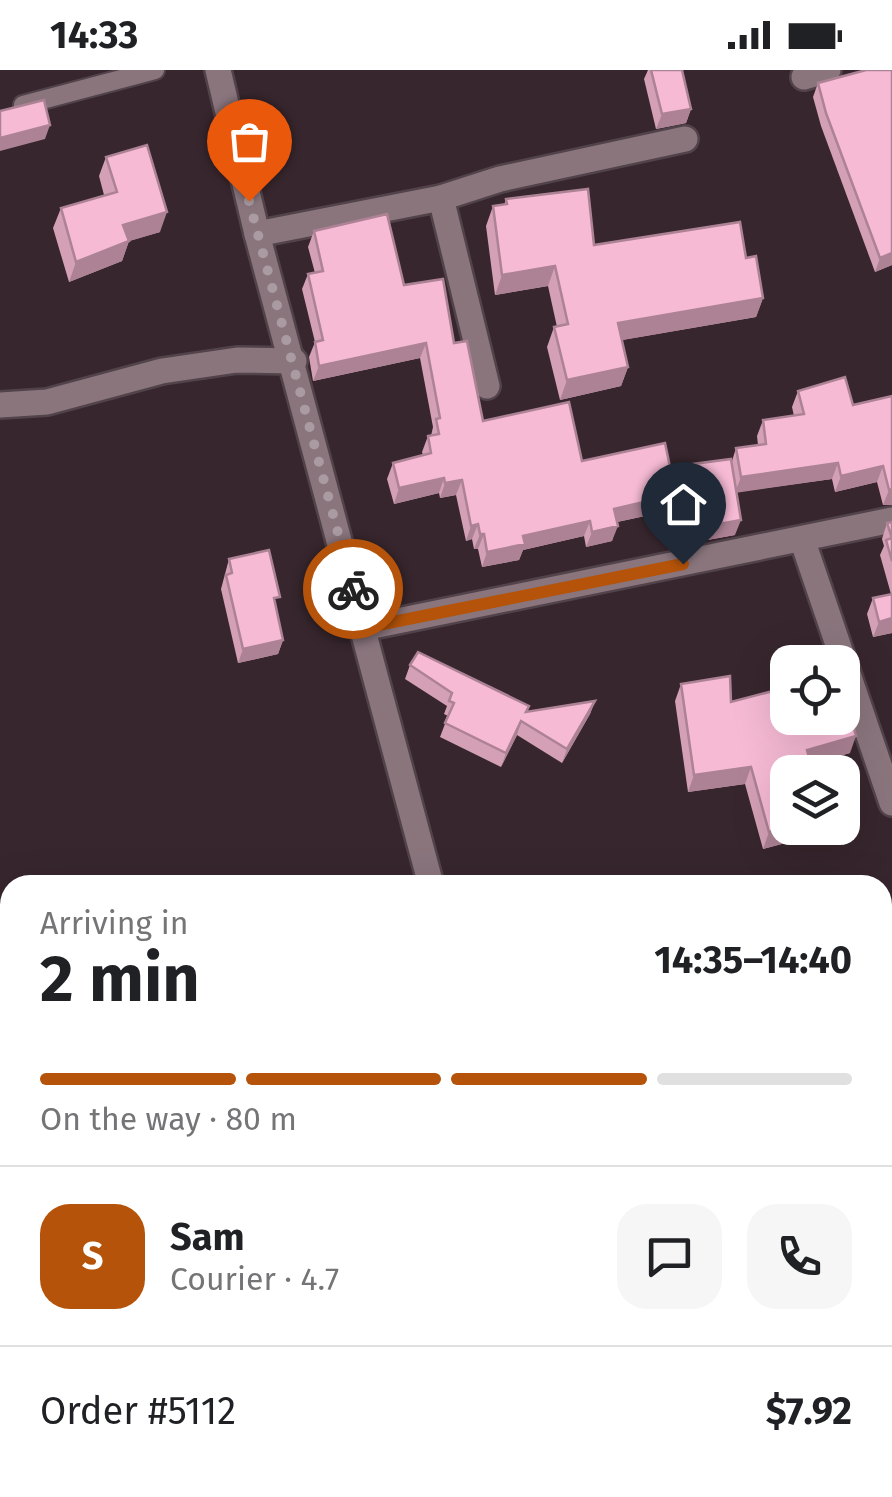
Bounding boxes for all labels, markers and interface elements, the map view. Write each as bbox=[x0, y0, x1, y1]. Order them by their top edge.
text: 14:33 bbox=[50, 12, 138, 58]
pin bbox=[207, 99, 292, 202]
icon: bag bbox=[222, 114, 277, 169]
pin bbox=[641, 462, 726, 565]
icon: home bbox=[656, 477, 711, 532]
courier bbox=[303, 539, 403, 639]
icon: bike bbox=[326, 562, 381, 617]
map controls bbox=[770, 645, 860, 845]
button: locate bbox=[770, 645, 860, 735]
button: layers bbox=[770, 755, 860, 845]
text: Arriving in bbox=[40, 904, 188, 942]
text: 14:35–14:40 bbox=[654, 937, 852, 983]
text: 2 min bbox=[40, 940, 200, 1018]
text: On the way · 80 m bbox=[40, 1100, 297, 1138]
button: chat bbox=[617, 1204, 722, 1309]
button: phone bbox=[747, 1204, 852, 1309]
text: Sam bbox=[170, 1214, 245, 1260]
text: S bbox=[82, 1233, 103, 1279]
text: Courier · 4.7 bbox=[170, 1260, 339, 1298]
text: Order #5112 bbox=[40, 1388, 236, 1434]
text: $7.92 bbox=[766, 1388, 852, 1434]

